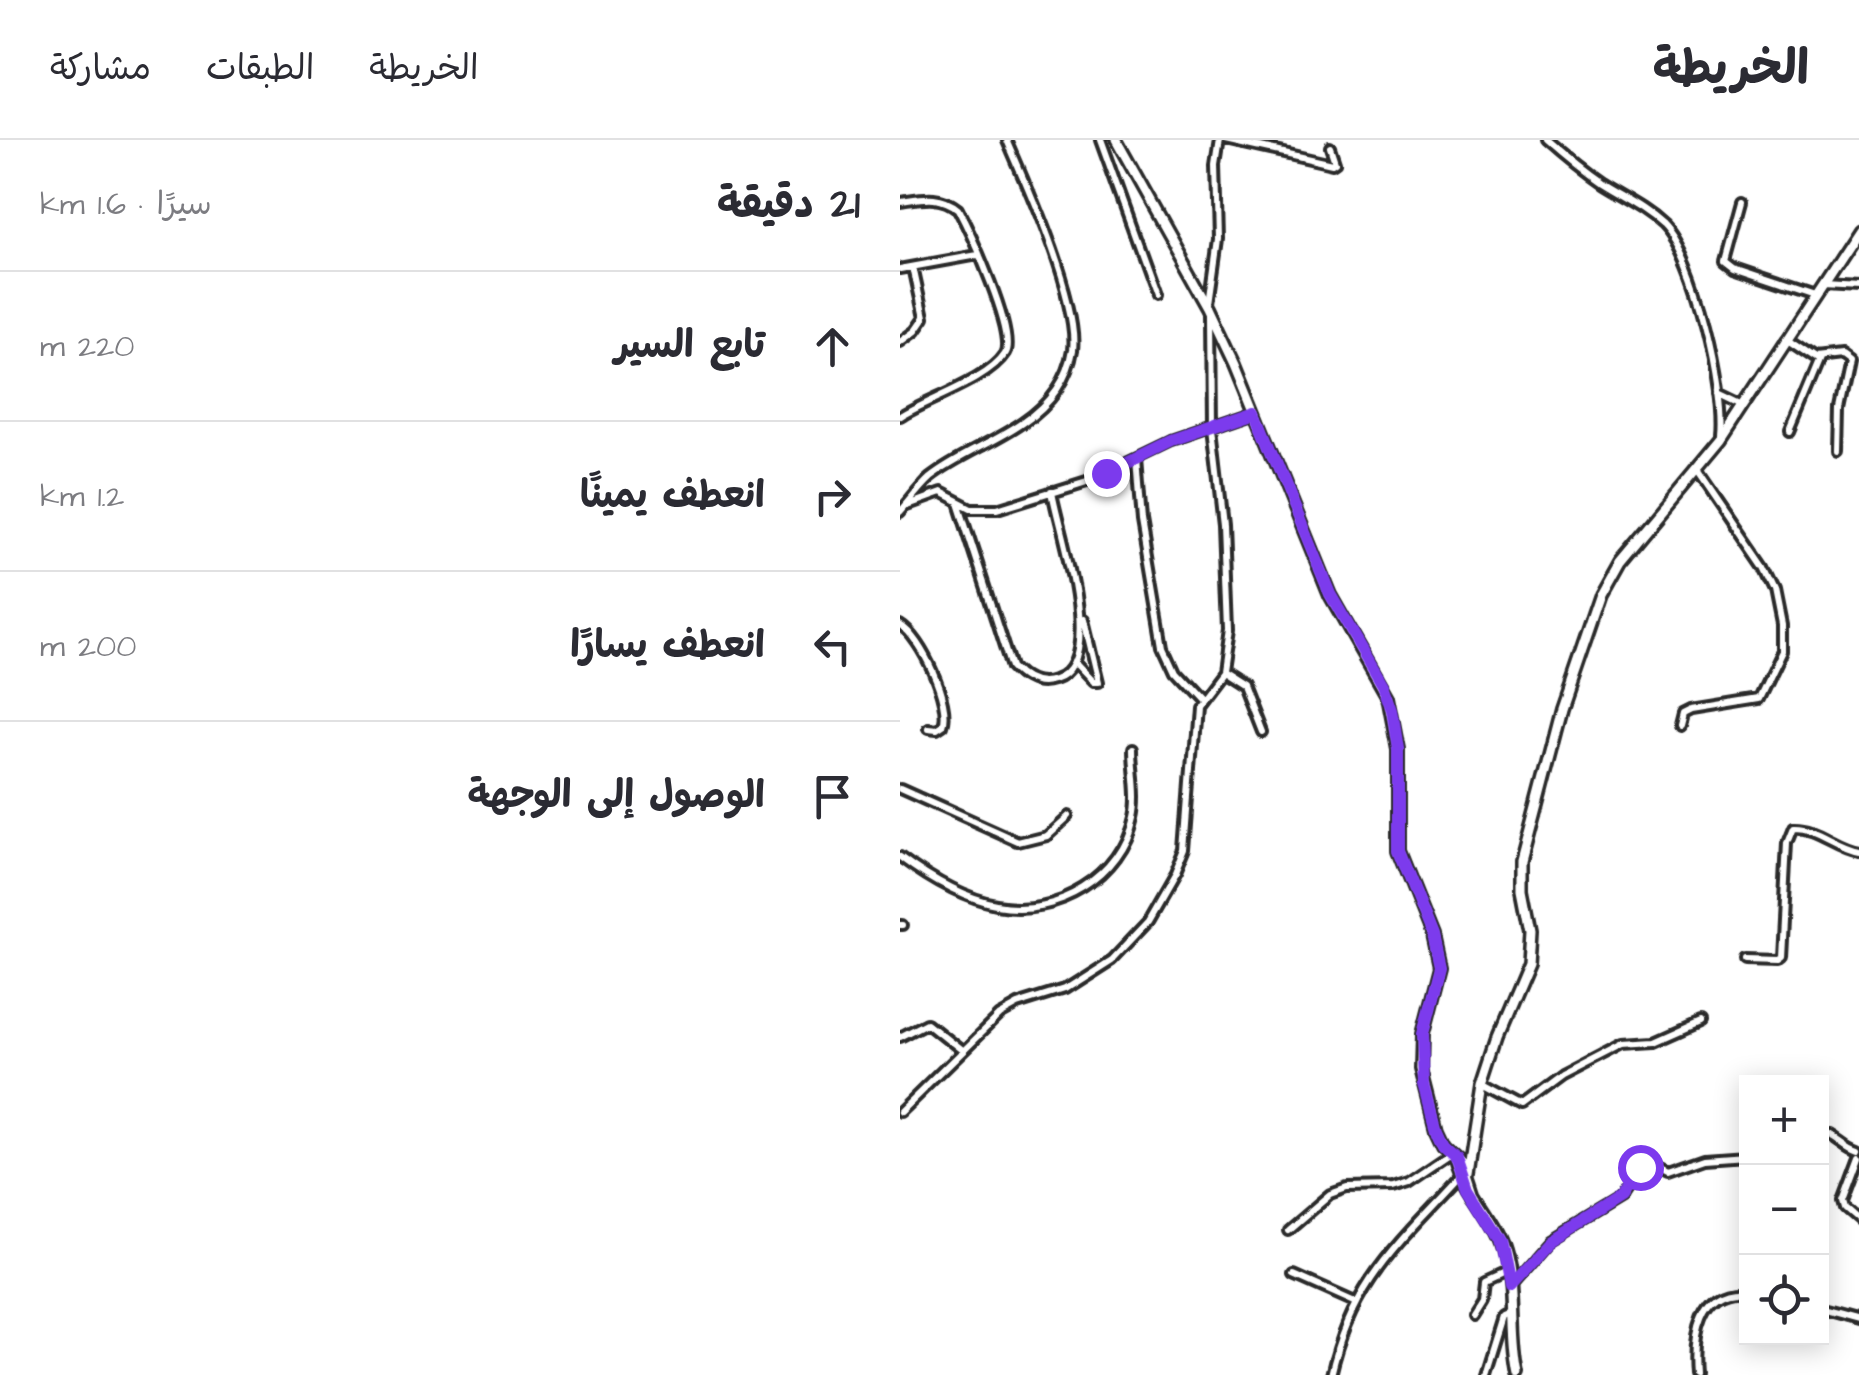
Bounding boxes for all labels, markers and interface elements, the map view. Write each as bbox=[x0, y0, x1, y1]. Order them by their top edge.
text: الخريطة bbox=[1653, 36, 1809, 102]
text: مشاركة bbox=[50, 44, 151, 93]
text: الطبقات bbox=[206, 44, 314, 93]
text: الخريطة bbox=[369, 44, 479, 93]
text: 21 دقيقة bbox=[717, 176, 860, 234]
text: سيرًا · 1.6 km bbox=[40, 182, 212, 227]
icon: ahead bbox=[805, 319, 860, 374]
text: تابع السير bbox=[614, 320, 765, 372]
text: 220 m bbox=[40, 324, 135, 369]
route end bbox=[1084, 451, 1130, 497]
icon: right bbox=[805, 469, 860, 524]
text: انعطف يمينًا bbox=[580, 470, 765, 522]
text: 1.2 km bbox=[40, 474, 124, 519]
icon: left bbox=[805, 619, 860, 674]
text: انعطف يسارًا bbox=[570, 620, 765, 672]
text: 200 m bbox=[40, 624, 136, 669]
icon: arrive bbox=[805, 769, 860, 824]
text: الوصول إلى الوجهة bbox=[467, 770, 765, 822]
map controls bbox=[1739, 1075, 1829, 1345]
button: + bbox=[1739, 1075, 1829, 1165]
route start bbox=[1618, 1145, 1664, 1191]
button: − bbox=[1739, 1165, 1829, 1255]
button: locate bbox=[1739, 1255, 1829, 1345]

